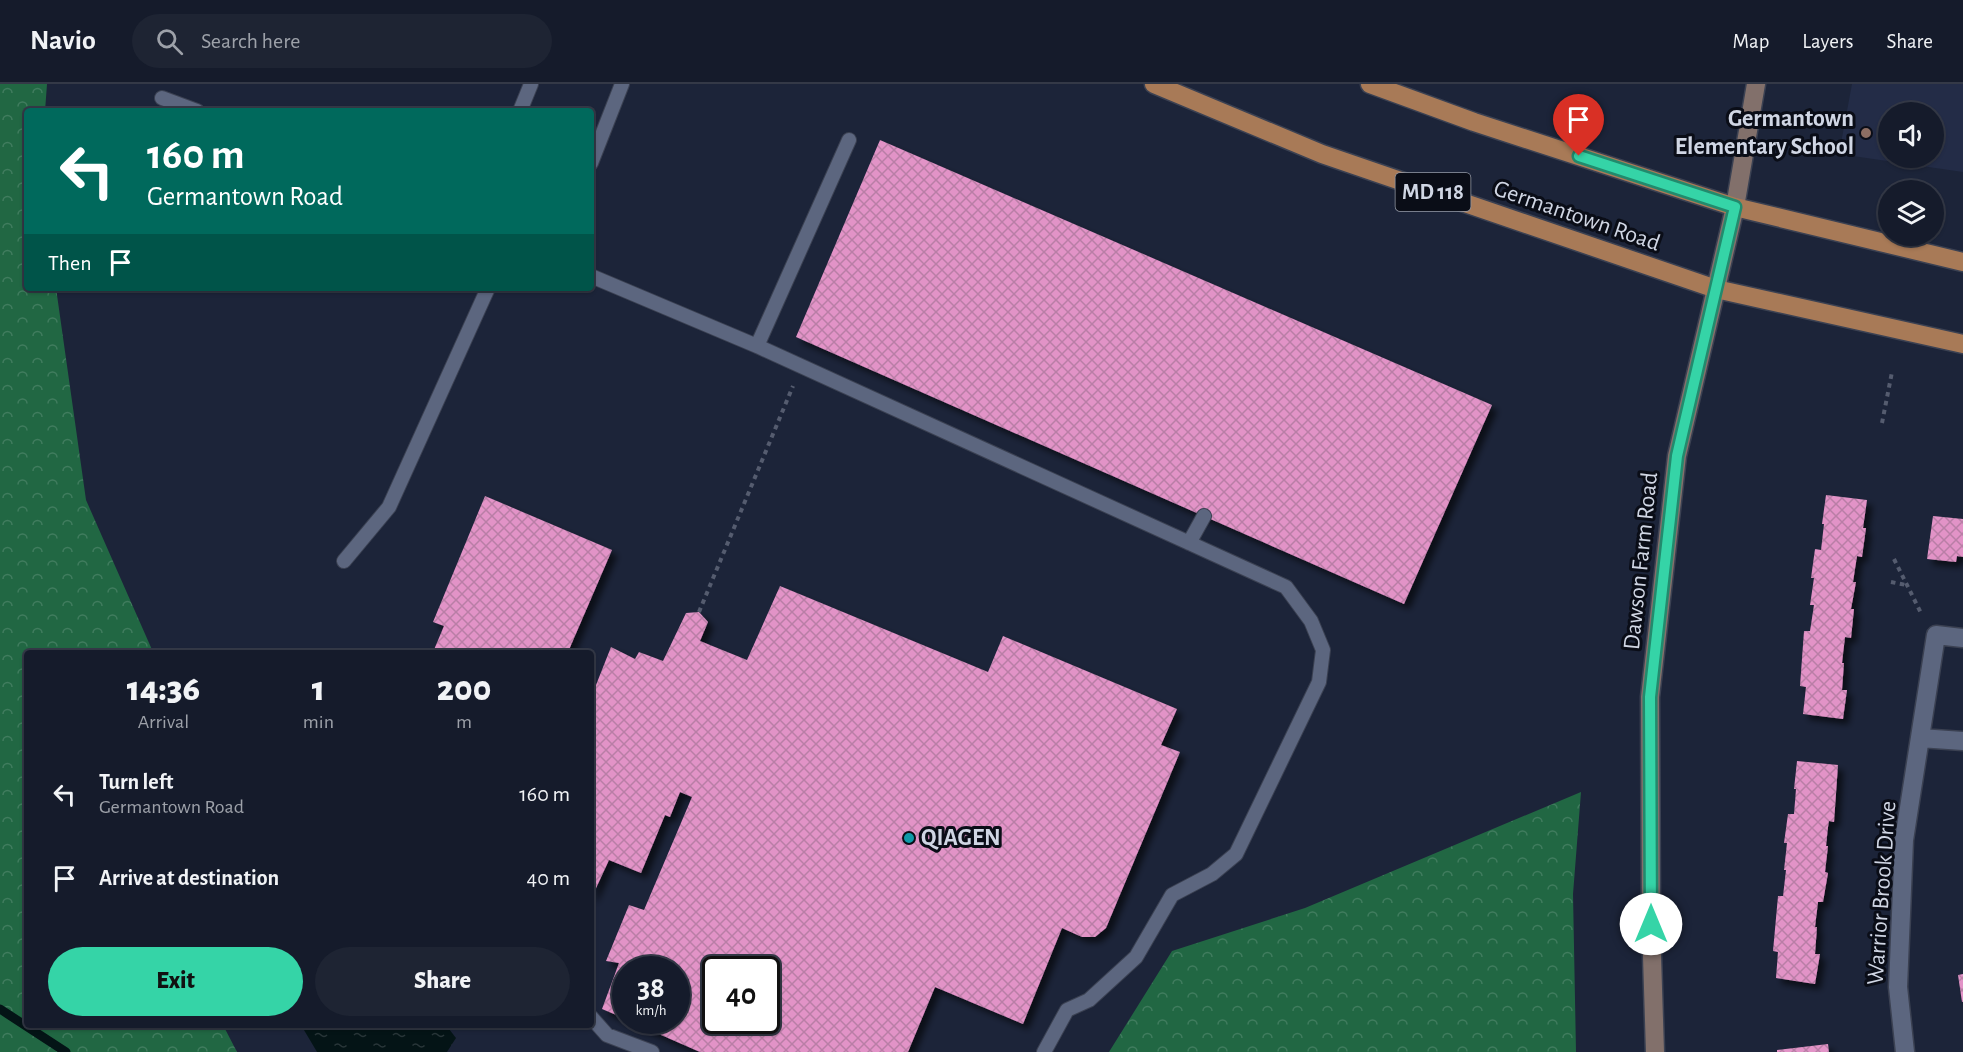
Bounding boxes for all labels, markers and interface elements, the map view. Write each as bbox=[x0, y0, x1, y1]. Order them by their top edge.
search box bbox=[132, 14, 552, 68]
icon: search bbox=[153, 25, 186, 58]
text: Navio bbox=[30, 27, 96, 55]
text: Search here bbox=[201, 30, 300, 52]
text: Map bbox=[1733, 31, 1769, 52]
text: Layers bbox=[1802, 31, 1853, 52]
text: Share bbox=[1886, 31, 1933, 52]
pin bbox=[1553, 94, 1604, 156]
map controls bbox=[1878, 102, 1944, 246]
button: sound bbox=[1878, 102, 1944, 168]
icon: arrive bbox=[1562, 103, 1595, 136]
place label: Germantown Elementary School bbox=[1675, 107, 1854, 159]
marker: Germantown Elementary School bbox=[1859, 126, 1873, 140]
icon: left bbox=[48, 132, 126, 210]
text: 160 m bbox=[147, 134, 245, 176]
road number: MD 118 bbox=[1396, 173, 1470, 211]
street label: Germantown Road bbox=[1491, 176, 1663, 256]
button: layers bbox=[1878, 180, 1944, 246]
text: Germantown Road bbox=[147, 183, 343, 210]
icon: arrive bbox=[104, 246, 137, 279]
text: Then bbox=[48, 252, 92, 274]
street label: Dawson Farm Road bbox=[1620, 471, 1662, 651]
text: 14:36 bbox=[127, 671, 200, 707]
text: 1 bbox=[312, 671, 325, 707]
text: 200 bbox=[437, 671, 491, 707]
text: Arrival bbox=[138, 712, 189, 732]
text: min bbox=[303, 712, 334, 732]
text: m bbox=[456, 712, 472, 732]
text: Turn left bbox=[99, 771, 173, 793]
icon: left bbox=[48, 778, 81, 811]
text: 160 m bbox=[519, 783, 570, 805]
text: Germantown Road bbox=[99, 797, 244, 817]
street label: Warrior Brook Drive bbox=[1864, 800, 1900, 986]
place label: QIAGEN bbox=[921, 826, 1001, 850]
marker: QIAGEN bbox=[902, 831, 916, 845]
icon: arrive bbox=[48, 862, 81, 895]
text: Arrive at destination bbox=[99, 867, 279, 889]
text: 40 m bbox=[527, 867, 570, 889]
position arrow bbox=[1619, 892, 1683, 956]
button: Exit bbox=[48, 947, 303, 1016]
button: Share bbox=[315, 947, 570, 1016]
speed limit sign: 40 bbox=[702, 956, 780, 1034]
text: 38 bbox=[637, 973, 665, 1003]
text: km/h bbox=[636, 1003, 666, 1018]

